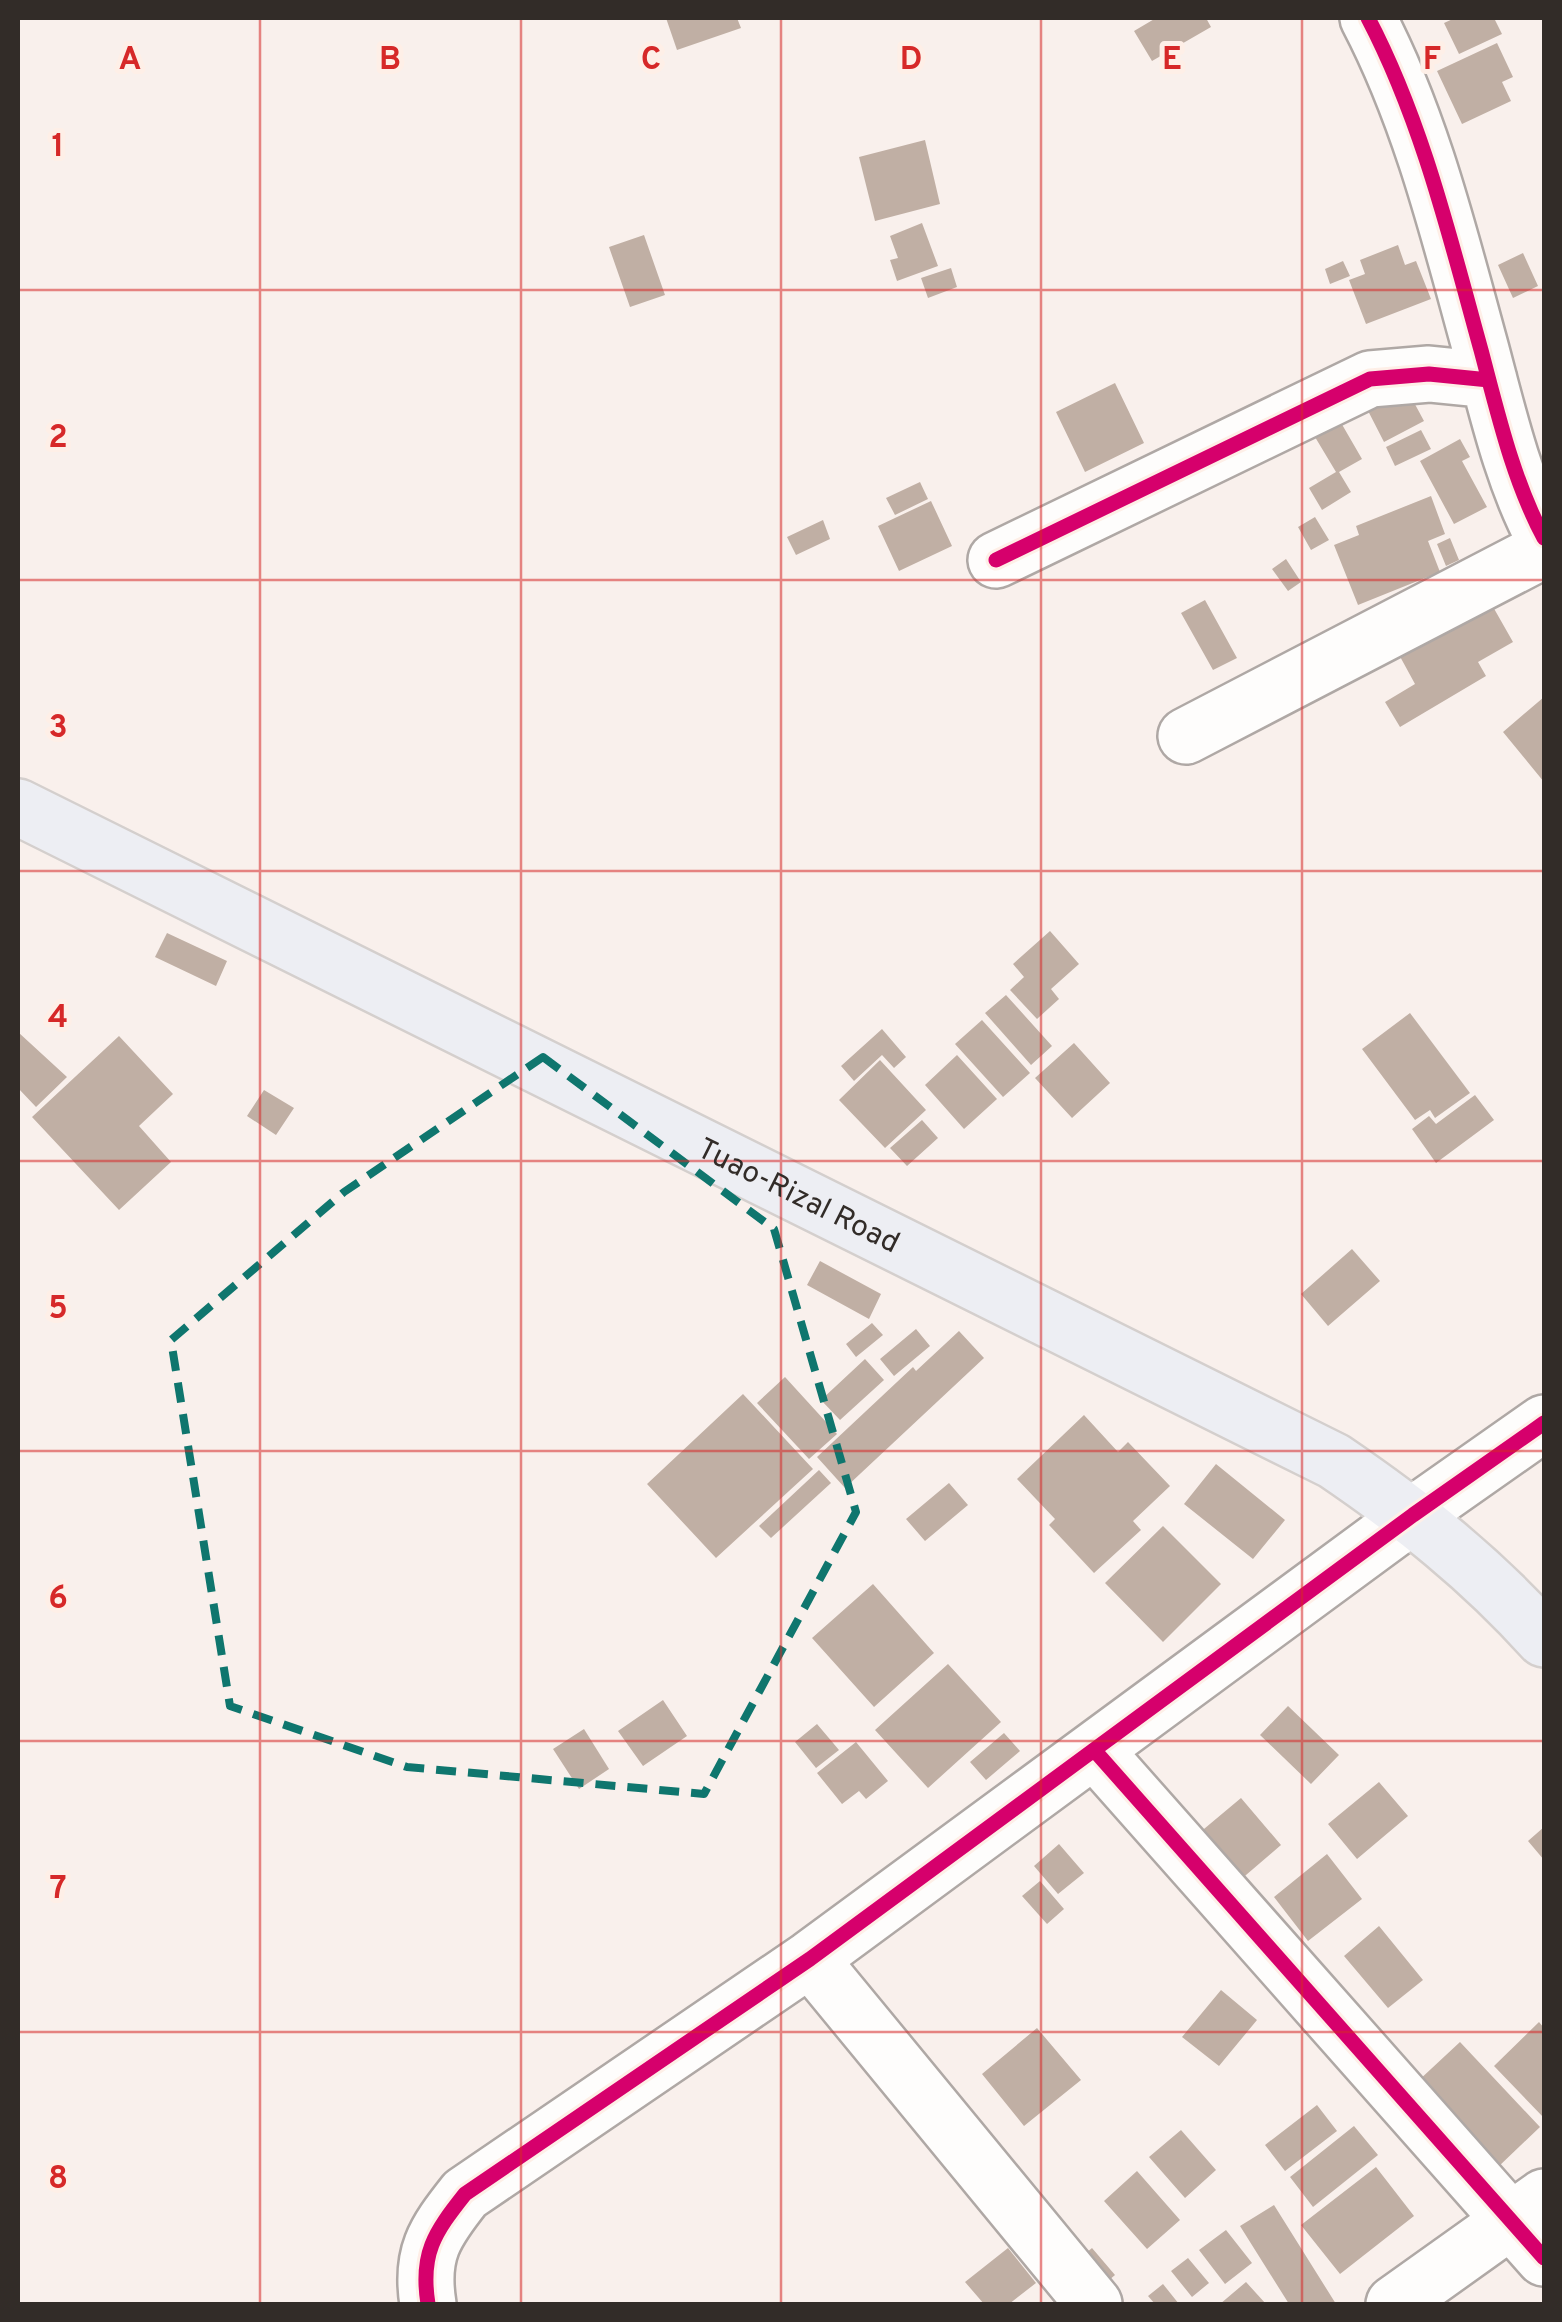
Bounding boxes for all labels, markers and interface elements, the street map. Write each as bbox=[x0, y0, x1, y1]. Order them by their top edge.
text: A bbox=[119, 41, 141, 81]
text: B bbox=[379, 41, 401, 81]
text: C bbox=[641, 41, 661, 81]
text: D bbox=[900, 41, 922, 81]
text: E bbox=[1162, 41, 1182, 81]
text: F bbox=[1423, 41, 1441, 81]
text: 1 bbox=[52, 128, 64, 168]
text: 2 bbox=[48, 419, 68, 459]
text: 3 bbox=[48, 709, 68, 749]
text: 4 bbox=[48, 999, 68, 1039]
street label: Tuao-Rizal Road bbox=[691, 1132, 905, 1263]
text: 5 bbox=[48, 1290, 68, 1330]
text: 6 bbox=[48, 1580, 68, 1620]
text: 7 bbox=[49, 1870, 67, 1910]
text: 8 bbox=[48, 2160, 68, 2200]

